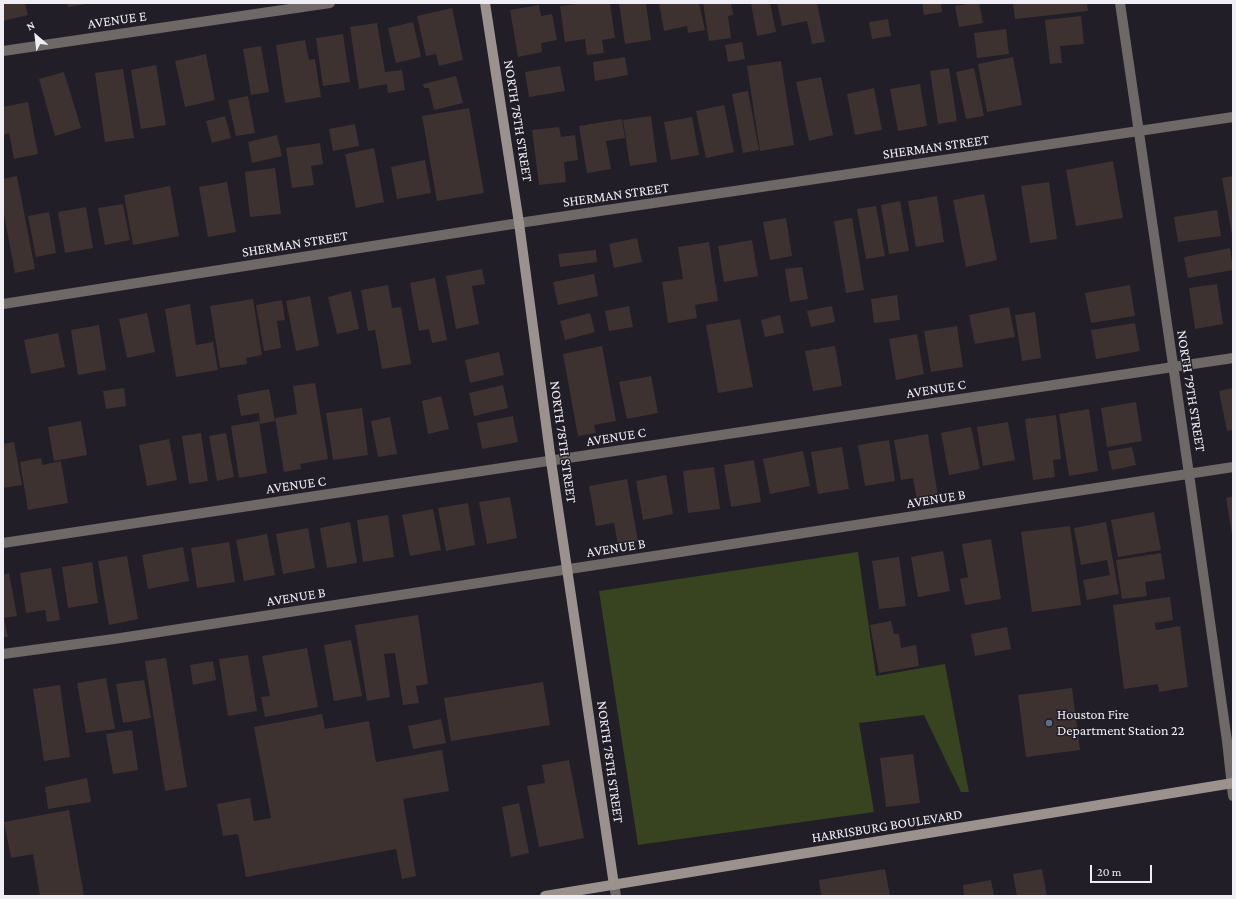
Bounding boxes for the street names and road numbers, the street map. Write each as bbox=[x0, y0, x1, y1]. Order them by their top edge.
street label: AVENUE E bbox=[86, 8, 148, 32]
street label: NORTH 78TH STREET bbox=[500, 59, 536, 183]
street label: SHERMAN STREET bbox=[882, 131, 990, 163]
street label: SHERMAN STREET bbox=[562, 179, 670, 211]
street label: SHERMAN STREET bbox=[241, 227, 349, 261]
street label: NORTH 79TH STREET bbox=[1173, 329, 1209, 453]
street label: AVENUE C bbox=[905, 376, 967, 402]
street label: NORTH 78TH STREET bbox=[546, 380, 580, 504]
street label: AVENUE C bbox=[585, 424, 647, 450]
street label: AVENUE C bbox=[265, 473, 327, 497]
street label: AVENUE B bbox=[905, 486, 967, 512]
street label: AVENUE B bbox=[585, 535, 647, 561]
street label: AVENUE B bbox=[265, 584, 327, 610]
street label: NORTH 78TH STREET bbox=[593, 700, 627, 824]
street label: HARRISBURG BOULEVARD bbox=[810, 806, 964, 846]

